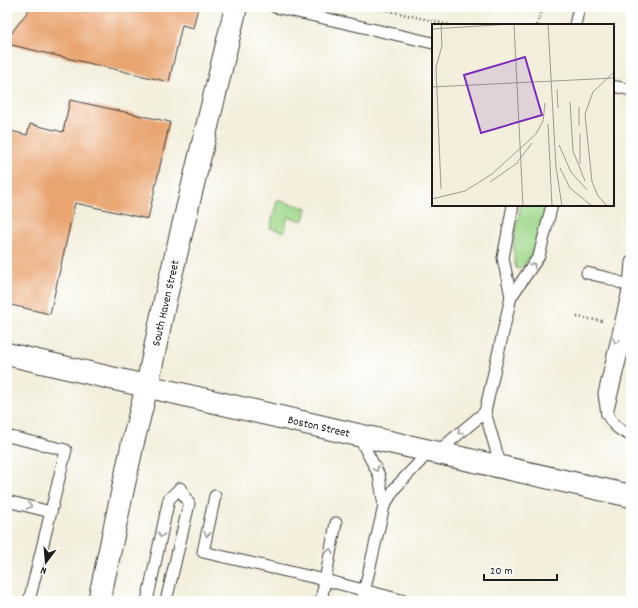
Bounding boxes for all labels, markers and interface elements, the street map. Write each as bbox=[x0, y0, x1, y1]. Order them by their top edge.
inset map bbox=[432, 24, 614, 206]
street label: South Haven Street bbox=[148, 258, 185, 348]
one-way arrow bbox=[528, 262, 536, 269]
one-way arrow bbox=[612, 338, 621, 345]
street label: Boston Street bbox=[286, 412, 352, 443]
one-way arrow bbox=[458, 428, 465, 435]
one-way arrow bbox=[371, 464, 379, 472]
one-way arrow bbox=[26, 502, 32, 510]
one-way arrow bbox=[203, 531, 212, 537]
one-way arrow bbox=[158, 532, 166, 538]
north arrow bbox=[26, 542, 66, 582]
one-way arrow bbox=[326, 548, 334, 555]
scale bar bbox=[484, 556, 557, 582]
text: N bbox=[38, 561, 49, 578]
text: 20 m bbox=[490, 563, 513, 580]

